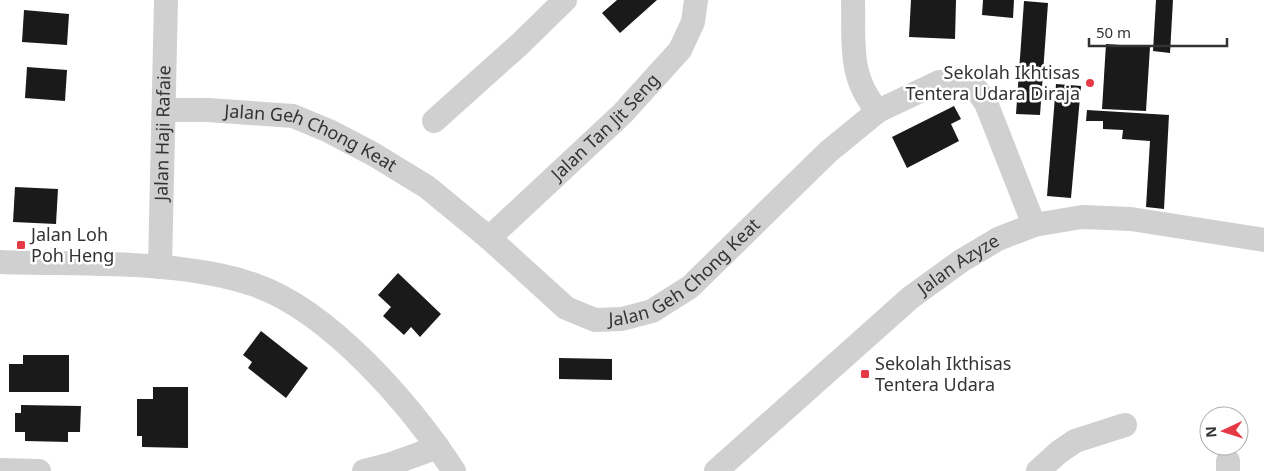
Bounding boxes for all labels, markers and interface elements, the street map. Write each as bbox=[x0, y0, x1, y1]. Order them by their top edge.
scale bar bbox=[1089, 15, 1226, 47]
text: 50 m bbox=[1096, 22, 1131, 42]
place label: Sekolah Ikhtisas Tentera Udara Diraja bbox=[906, 60, 1080, 105]
street label: Jalan Haji Rafaie bbox=[148, 65, 176, 203]
street label: Jalan Tan Jit Seng bbox=[544, 68, 664, 186]
marker: Sekolah Ikhtisas Tentera Udara Diraja bbox=[1084, 77, 1096, 89]
street label: Jalan Geh Chong Keat bbox=[222, 98, 402, 177]
street label: Jalan Geh Chong Keat bbox=[606, 212, 765, 331]
place label: Jalan Loh Poh Heng bbox=[29, 222, 114, 267]
street label: Jalan Azyze bbox=[911, 228, 1003, 301]
marker: Jalan Loh Poh Heng bbox=[15, 239, 27, 251]
place label: Sekolah Ikthisas Tentera Udara bbox=[875, 351, 1011, 396]
marker: Sekolah Ikthisas Tentera Udara bbox=[859, 368, 871, 380]
north arrow bbox=[1199, 406, 1249, 456]
text: N bbox=[1201, 426, 1220, 438]

